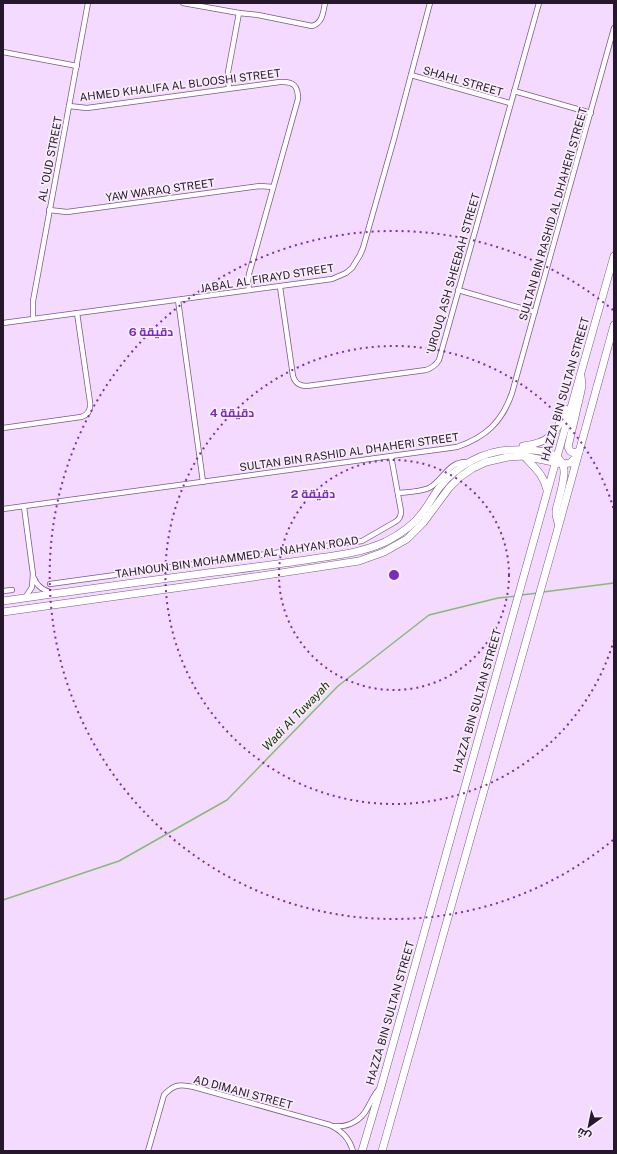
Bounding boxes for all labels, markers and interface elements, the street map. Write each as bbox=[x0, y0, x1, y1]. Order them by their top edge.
street label: SHAHL STREET bbox=[422, 64, 505, 98]
street label: AHMED KHALIFA AL BLOOSHI STREET bbox=[79, 67, 282, 103]
street label: SULTAN BIN RASHID AL DHAHERI STREET bbox=[517, 105, 589, 322]
street label: AL 'OUD STREET bbox=[36, 115, 64, 203]
street label: YAW WARAQ STREET bbox=[105, 176, 216, 204]
street label: 'UROUQ ASH SHEEBAH STREET bbox=[424, 191, 482, 356]
street label: JABAL AL FIRAYD STREET bbox=[199, 261, 335, 295]
street label: HAZZA BIN SULTAN STREET bbox=[539, 315, 591, 462]
text: 6 دقيقة bbox=[129, 325, 173, 339]
text: 4 دقيقة bbox=[210, 406, 254, 420]
street label: SULTAN BIN RASHID AL DHAHERI STREET bbox=[239, 431, 460, 473]
text: 2 دقيقة bbox=[291, 487, 335, 501]
street label: TAHNOUN BIN MOHAMMED AL NAHYAN ROAD bbox=[115, 534, 360, 580]
centre of rings bbox=[387, 568, 401, 582]
street label: HAZZA BIN SULTAN STREET bbox=[451, 627, 503, 774]
water label: Wadi Al Tuwayah bbox=[259, 678, 333, 754]
street label: HAZZA BIN SULTAN STREET bbox=[364, 939, 416, 1086]
street label: AD DIMANI STREET bbox=[192, 1073, 294, 1111]
north arrow bbox=[569, 1106, 609, 1146]
text: ش bbox=[574, 1125, 593, 1143]

